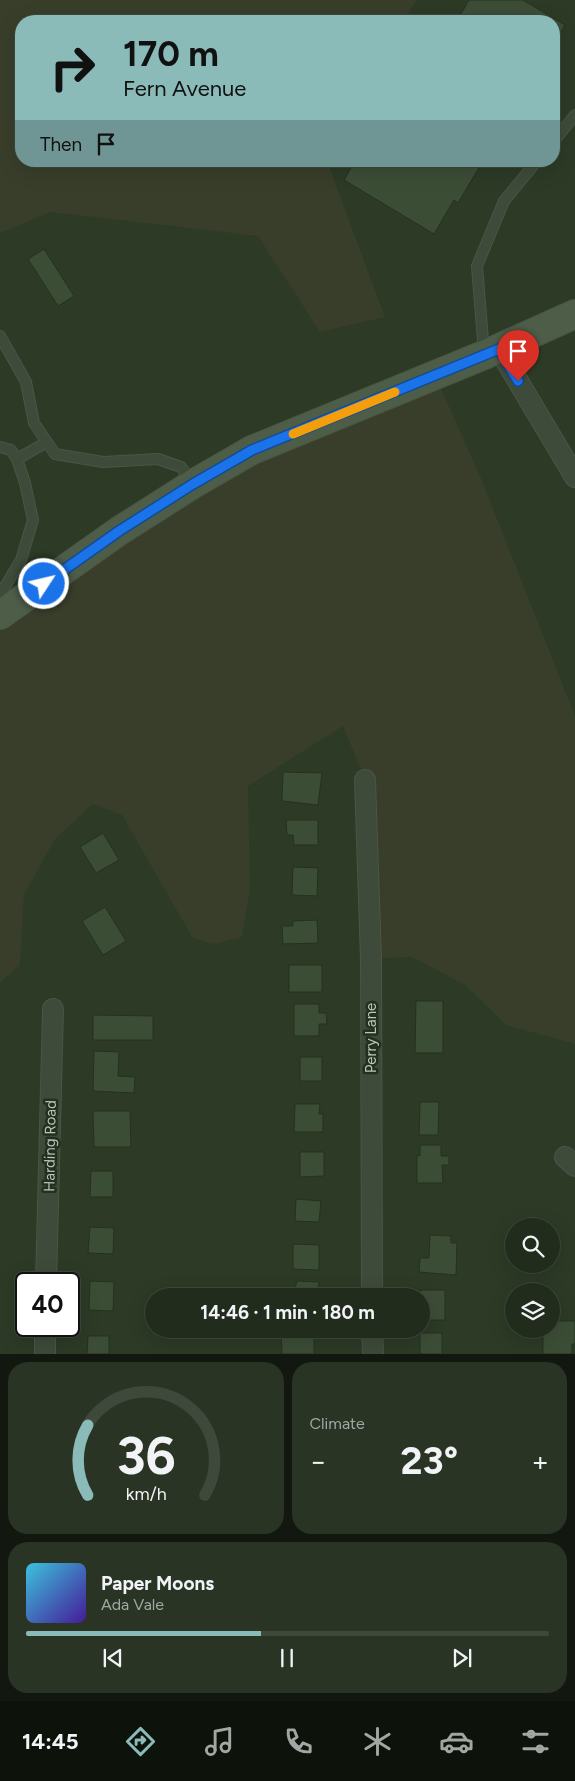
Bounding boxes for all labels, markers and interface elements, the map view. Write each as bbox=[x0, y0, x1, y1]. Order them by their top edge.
text: 170 m bbox=[123, 33, 219, 75]
icon: right bbox=[40, 35, 105, 100]
text: Fern Avenue bbox=[123, 75, 246, 102]
icon: arrive bbox=[92, 130, 120, 158]
text: Then bbox=[40, 133, 82, 156]
pin bbox=[497, 330, 539, 381]
icon: arrive bbox=[504, 337, 532, 365]
position arrow bbox=[17, 557, 69, 609]
street label: Perry Lane bbox=[362, 1003, 380, 1073]
street label: Harding Road bbox=[40, 1100, 60, 1192]
map controls bbox=[505, 1218, 560, 1338]
button: search bbox=[505, 1218, 560, 1273]
speed limit sign: 40 bbox=[15, 1272, 80, 1337]
button: layers bbox=[505, 1283, 560, 1338]
text: 14:46 · 1 min · 180 m bbox=[200, 1301, 375, 1324]
text: Climate bbox=[310, 1414, 365, 1433]
text: 36 bbox=[116, 1425, 175, 1487]
text: 23° bbox=[401, 1438, 458, 1484]
text: − bbox=[310, 1444, 327, 1478]
text: + bbox=[532, 1444, 549, 1478]
text: km/h bbox=[125, 1483, 166, 1504]
text: Paper Moons bbox=[101, 1572, 214, 1595]
text: Ada Vale bbox=[101, 1595, 164, 1614]
icon: previous bbox=[99, 1644, 127, 1672]
icon: pause bbox=[273, 1644, 301, 1672]
icon: next bbox=[448, 1644, 476, 1672]
icon: directions bbox=[123, 1724, 158, 1759]
icon: music bbox=[202, 1724, 237, 1759]
icon: phone bbox=[281, 1724, 316, 1759]
icon: climate bbox=[360, 1724, 395, 1759]
icon: car bbox=[439, 1724, 474, 1759]
icon: filters bbox=[518, 1724, 553, 1759]
text: 14:45 bbox=[22, 1728, 79, 1755]

